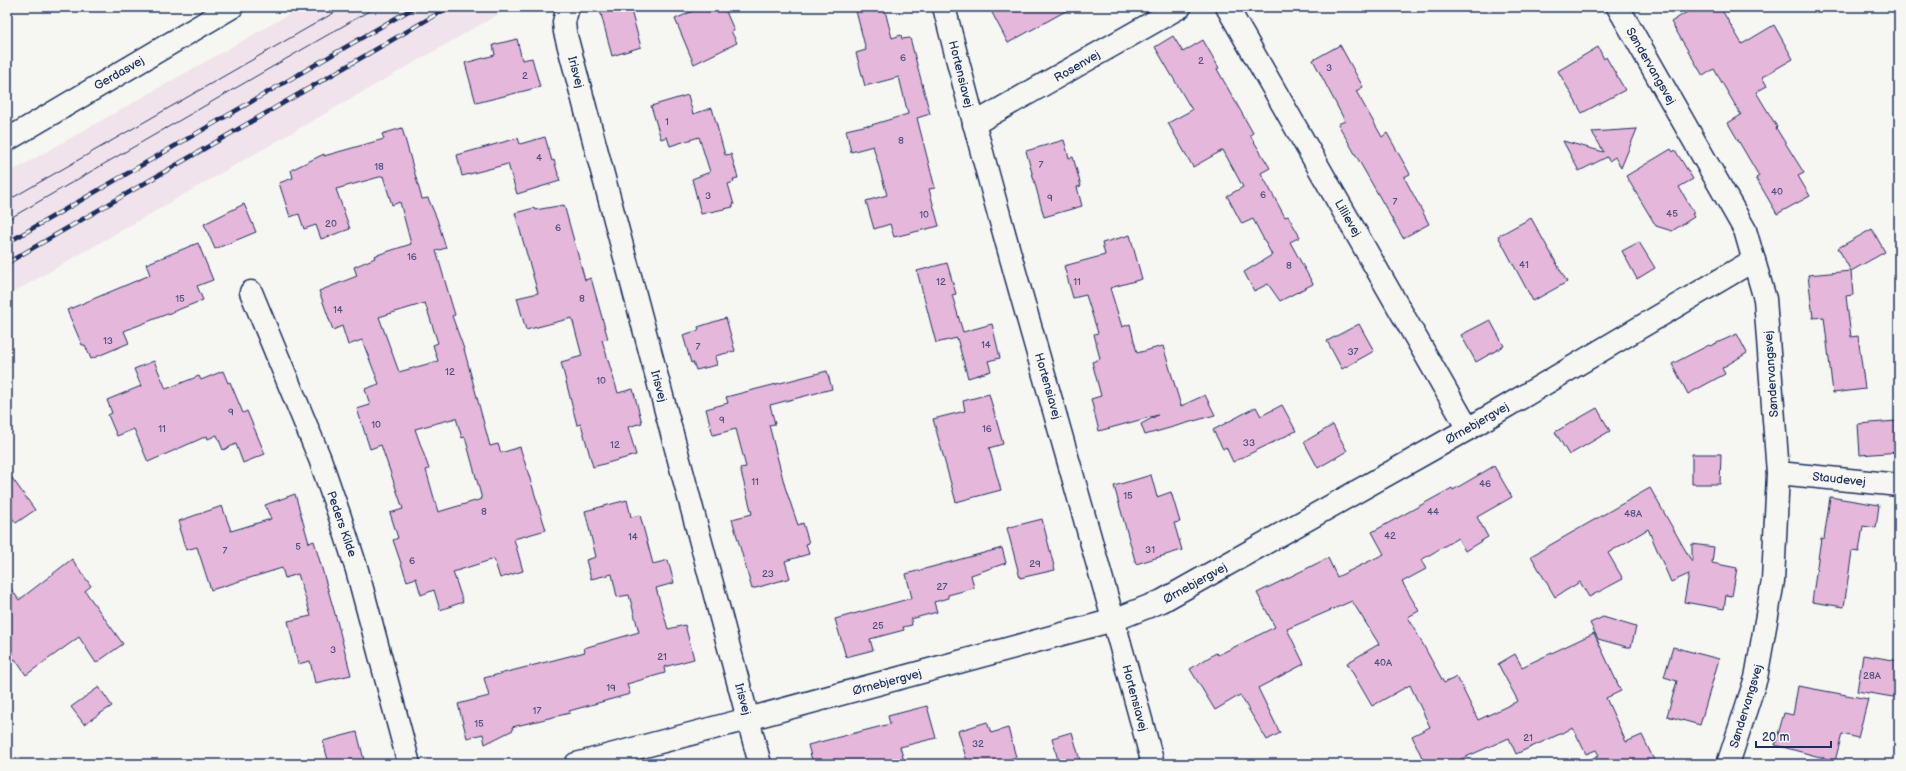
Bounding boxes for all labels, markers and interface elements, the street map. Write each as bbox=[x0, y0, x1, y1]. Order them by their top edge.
street label: Søndervangsvej bbox=[1622, 25, 1679, 108]
street label: Hortensiavej bbox=[945, 39, 976, 109]
street label: Rosenvej bbox=[1052, 47, 1103, 86]
house number: 6 bbox=[900, 52, 906, 64]
street label: Gerdasvej bbox=[92, 53, 147, 94]
street label: Irisvej bbox=[564, 55, 587, 90]
house number: 2 bbox=[1198, 55, 1204, 67]
house number: 3 bbox=[1326, 62, 1332, 74]
house number: 2 bbox=[522, 70, 528, 82]
house number: 1 bbox=[665, 116, 669, 128]
house number: 8 bbox=[898, 135, 904, 147]
house number: 4 bbox=[536, 152, 542, 164]
house number: 7 bbox=[1039, 159, 1044, 171]
house number: 18 bbox=[374, 161, 384, 173]
house number: 40 bbox=[1771, 186, 1783, 198]
house number: 6 bbox=[1260, 189, 1266, 201]
house number: 3 bbox=[705, 190, 711, 202]
house number: 9 bbox=[1047, 192, 1053, 204]
house number: 7 bbox=[1393, 196, 1398, 208]
street label: Lillievej bbox=[1331, 197, 1364, 240]
house number: 45 bbox=[1666, 208, 1678, 220]
house number: 10 bbox=[919, 209, 929, 221]
house number: 20 bbox=[325, 218, 337, 230]
house number: 6 bbox=[555, 222, 561, 234]
house number: 16 bbox=[407, 251, 417, 263]
house number: 41 bbox=[1519, 259, 1529, 271]
house number: 8 bbox=[1286, 260, 1292, 272]
house number: 12 bbox=[936, 276, 946, 288]
house number: 11 bbox=[1073, 276, 1081, 288]
house number: 15 bbox=[175, 293, 185, 305]
house number: 8 bbox=[579, 293, 585, 305]
house number: 14 bbox=[333, 304, 343, 316]
street label: Søndervangsvej bbox=[1761, 330, 1782, 418]
house number: 13 bbox=[103, 335, 113, 347]
house number: 14 bbox=[981, 339, 991, 351]
house number: 7 bbox=[696, 341, 701, 353]
house number: 37 bbox=[1347, 346, 1359, 358]
street label: Hortensiavej bbox=[1031, 351, 1064, 421]
house number: 12 bbox=[445, 366, 455, 378]
street label: Irisvej bbox=[647, 369, 670, 404]
house number: 10 bbox=[596, 375, 606, 387]
street label: Ørnebjergvej bbox=[1443, 399, 1512, 448]
house number: 9 bbox=[228, 406, 234, 418]
house number: 9 bbox=[719, 414, 725, 426]
house number: 10 bbox=[371, 419, 381, 431]
house number: 11 bbox=[158, 423, 166, 435]
house number: 16 bbox=[982, 423, 992, 435]
house number: 33 bbox=[1243, 437, 1255, 449]
house number: 12 bbox=[610, 439, 620, 451]
street label: Staudevej bbox=[1812, 469, 1867, 490]
house number: 11 bbox=[751, 476, 759, 488]
house number: 46 bbox=[1479, 478, 1491, 490]
street label: Peders Kilde bbox=[323, 489, 360, 559]
house number: 15 bbox=[1123, 490, 1133, 502]
house number: 8 bbox=[481, 506, 487, 518]
house number: 44 bbox=[1427, 506, 1439, 518]
house number: 48A bbox=[1624, 508, 1643, 520]
house number: 42 bbox=[1384, 530, 1396, 542]
house number: 14 bbox=[628, 531, 638, 543]
house number: 5 bbox=[295, 541, 301, 553]
house number: 31 bbox=[1145, 544, 1155, 556]
house number: 7 bbox=[223, 545, 228, 557]
house number: 6 bbox=[409, 555, 415, 567]
house number: 29 bbox=[1029, 558, 1041, 570]
street label: Ørnebjergvej bbox=[1161, 560, 1230, 607]
house number: 23 bbox=[762, 568, 774, 580]
house number: 27 bbox=[937, 581, 947, 593]
house number: 25 bbox=[872, 620, 884, 632]
house number: 3 bbox=[330, 644, 336, 656]
house number: 21 bbox=[657, 651, 667, 663]
house number: 40A bbox=[1374, 657, 1393, 669]
street label: Søndervangsvej bbox=[1727, 662, 1766, 750]
street label: Hortensiavej bbox=[1118, 663, 1151, 733]
street label: Ørnebjergvej bbox=[851, 666, 923, 699]
house number: 28A bbox=[1863, 670, 1882, 682]
house number: 19 bbox=[606, 682, 616, 694]
street label: Irisvej bbox=[731, 682, 754, 717]
house number: 17 bbox=[533, 705, 541, 717]
house number: 15 bbox=[474, 718, 484, 730]
scale bar bbox=[1756, 723, 1831, 749]
text: 20 m bbox=[1762, 730, 1789, 745]
house number: 21 bbox=[1523, 732, 1533, 744]
house number: 32 bbox=[972, 738, 984, 750]

